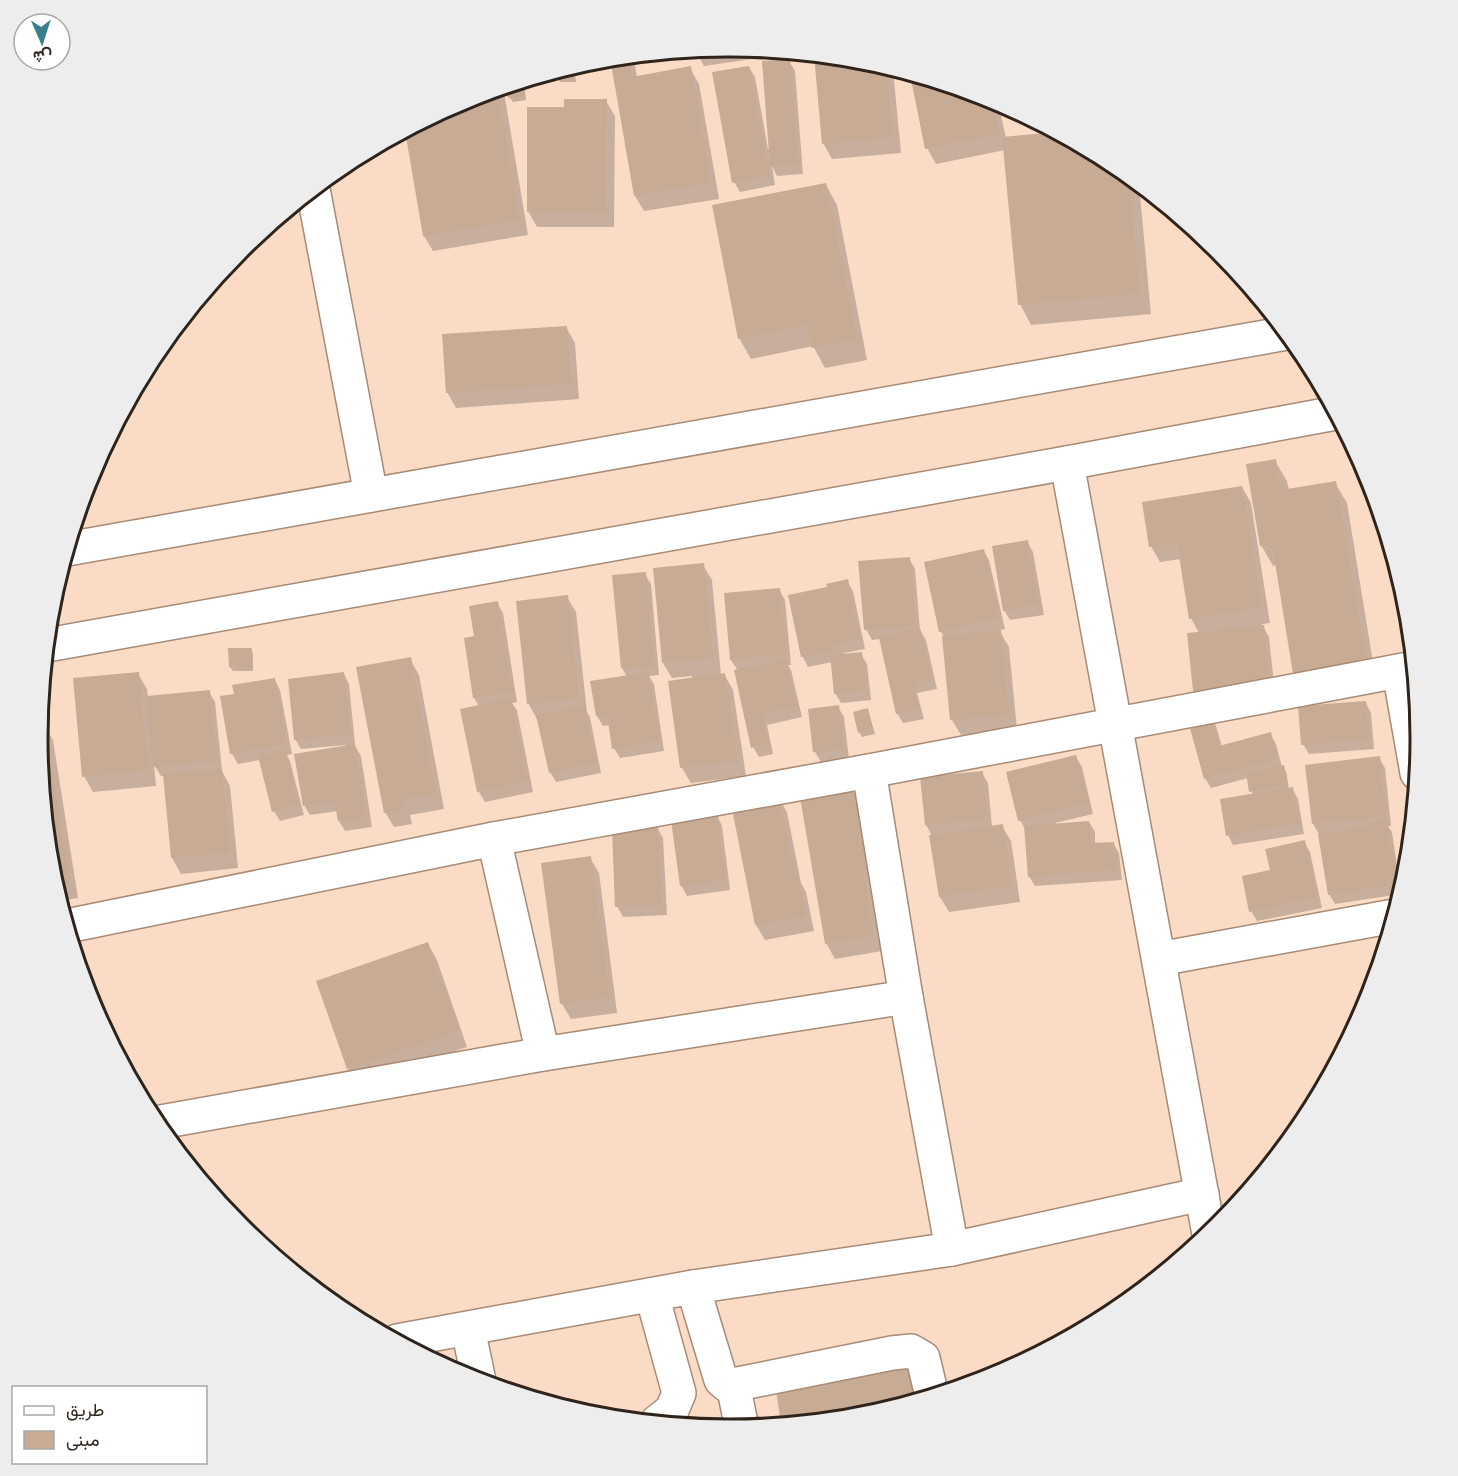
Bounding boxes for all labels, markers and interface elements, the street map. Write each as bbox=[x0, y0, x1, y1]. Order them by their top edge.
north arrow bbox=[12, 12, 72, 72]
text: ش bbox=[33, 46, 53, 67]
legend bbox=[12, 1386, 207, 1464]
text: طريق bbox=[66, 1398, 104, 1421]
text: مبنى bbox=[66, 1428, 100, 1451]

